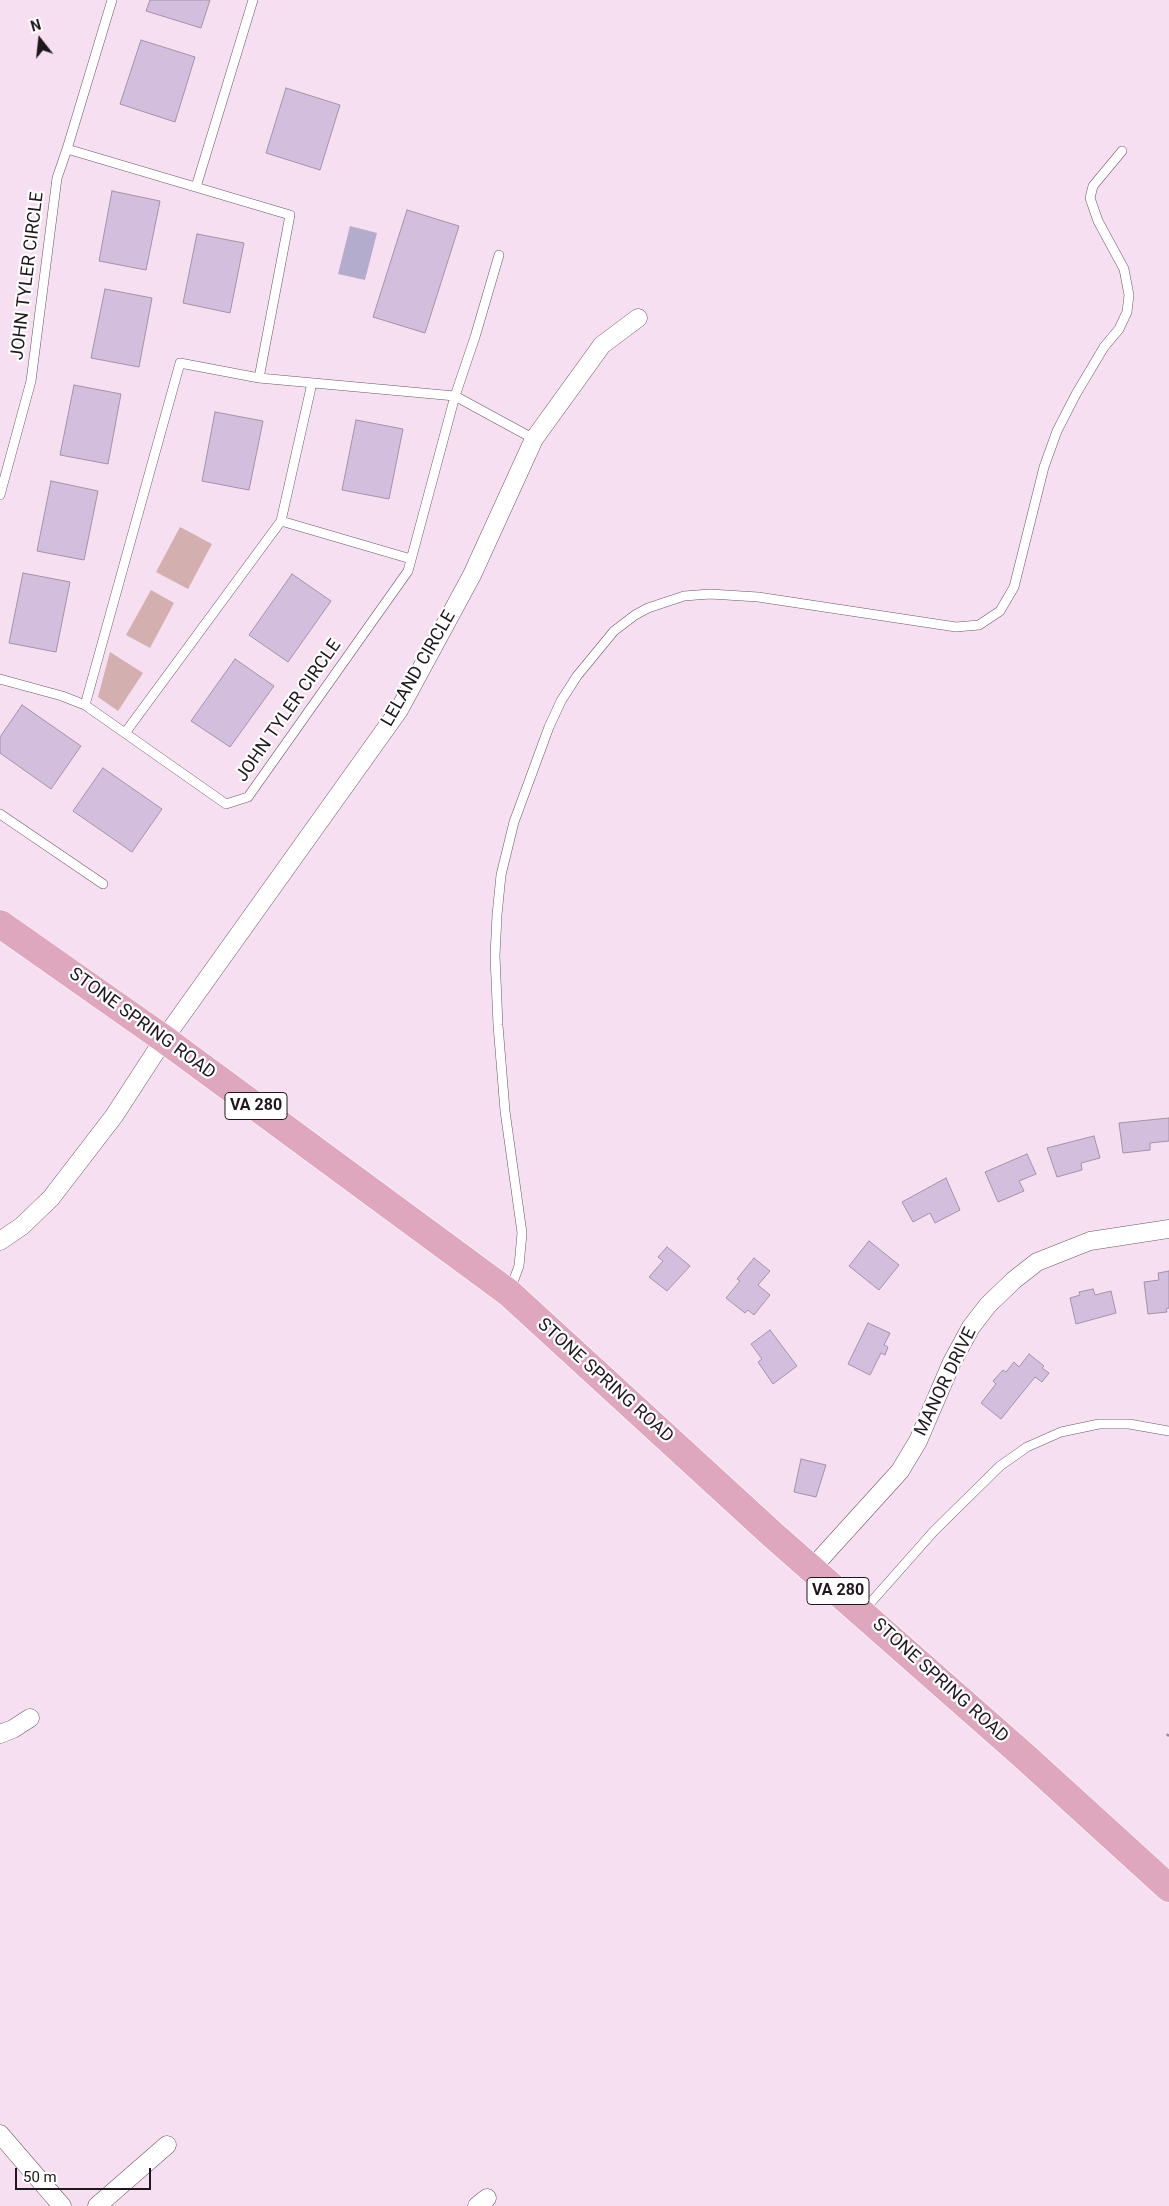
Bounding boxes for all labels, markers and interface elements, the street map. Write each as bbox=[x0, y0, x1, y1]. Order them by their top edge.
north arrow bbox=[15, 15, 65, 65]
text: N bbox=[29, 17, 43, 35]
street label: JOHN TYLER CIRCLE bbox=[7, 191, 49, 361]
street label: LELAND CIRCLE bbox=[377, 607, 461, 731]
street label: JOHN TYLER CIRCLE bbox=[232, 636, 346, 786]
street label: STONE SPRING ROAD bbox=[65, 964, 219, 1084]
road number: VA 280 bbox=[225, 1092, 287, 1120]
street label: STONE SPRING ROAD bbox=[533, 1314, 677, 1448]
street label: MANOR DRIVE bbox=[910, 1324, 982, 1440]
road number: VA 280 bbox=[807, 1578, 869, 1604]
street label: STONE SPRING ROAD bbox=[868, 1614, 1012, 1748]
scale bar bbox=[18, 2158, 154, 2190]
text: 50 m bbox=[23, 2168, 57, 2186]

